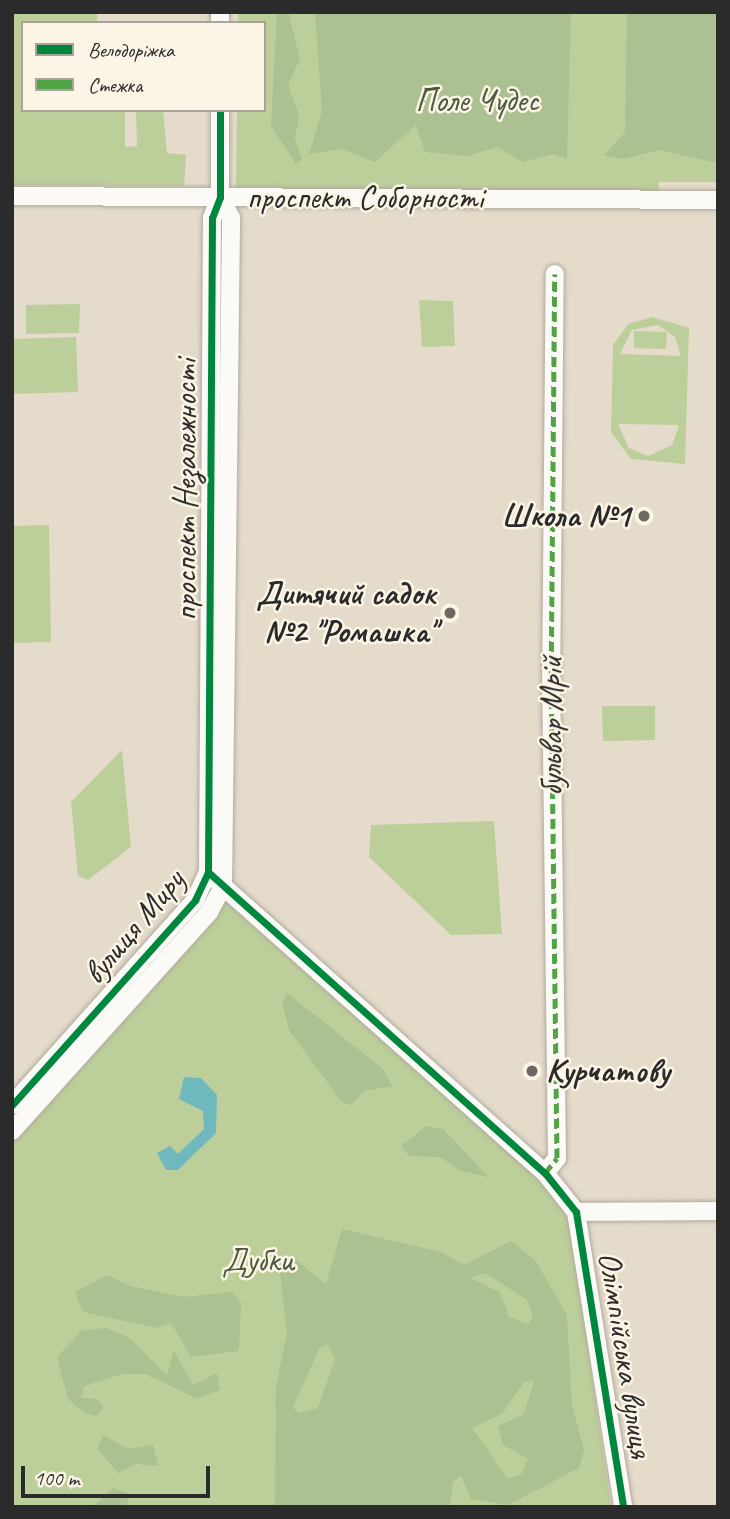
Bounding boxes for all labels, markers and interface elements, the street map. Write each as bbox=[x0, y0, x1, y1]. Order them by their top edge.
legend bbox=[21, 21, 266, 112]
text: Велодоріжка bbox=[88, 37, 174, 63]
text: Стежка bbox=[88, 72, 142, 98]
park label: Поле Чудес bbox=[416, 81, 538, 121]
street label: проспект Соборності bbox=[247, 178, 483, 218]
street label: проспект Незалежності bbox=[166, 360, 206, 620]
place label: Школа №1 bbox=[501, 496, 630, 536]
marker: Школа №1 bbox=[636, 508, 652, 524]
place label: Дитячий садок №2 "Ромашка" bbox=[256, 574, 436, 652]
marker: Дитячий садок №2 "Ромашка" bbox=[442, 605, 458, 621]
street label: бульвар Мрій bbox=[532, 656, 572, 796]
street label: вулиця Миру bbox=[75, 862, 193, 992]
place label: Курчатову bbox=[546, 1051, 670, 1091]
marker: Курчатову bbox=[524, 1063, 540, 1079]
park label: Дубки bbox=[222, 1241, 294, 1281]
street label: Олімпійська вулиця bbox=[589, 1248, 661, 1462]
scale bar bbox=[24, 1452, 214, 1496]
text: 100 m bbox=[34, 1465, 79, 1491]

